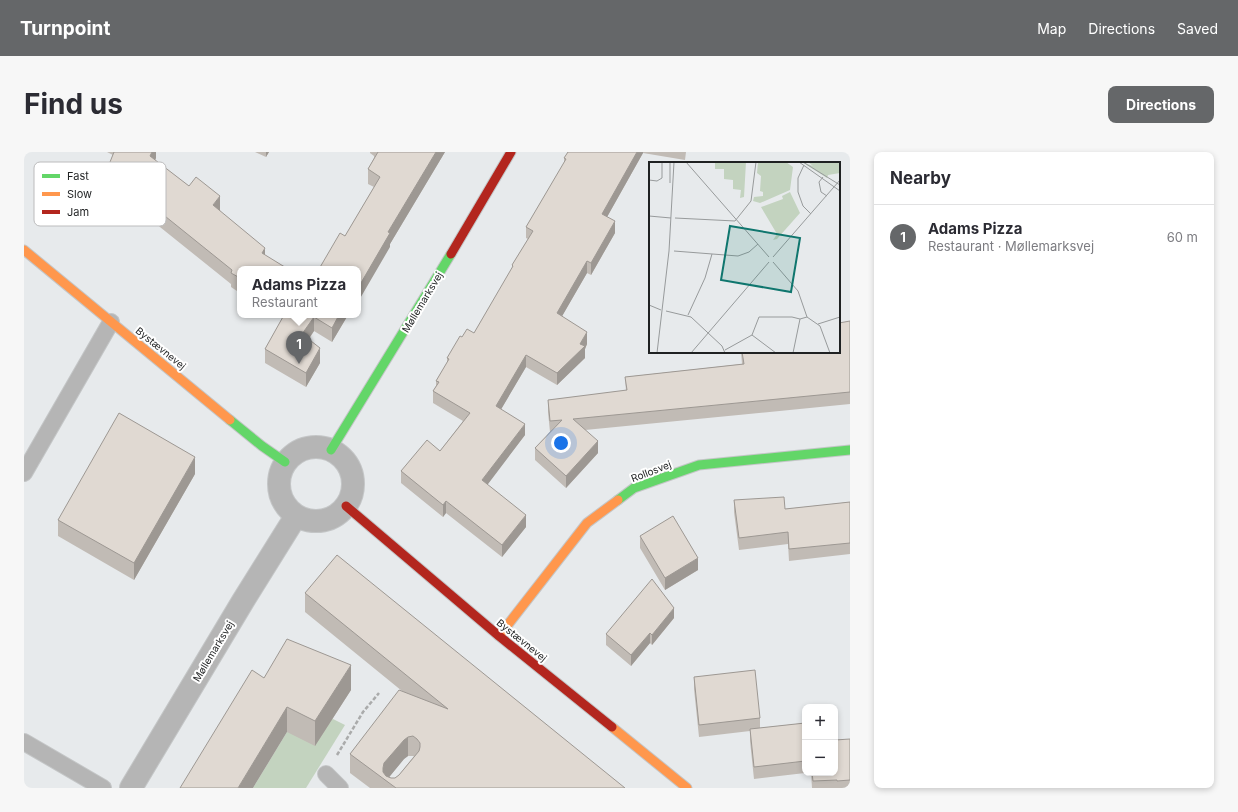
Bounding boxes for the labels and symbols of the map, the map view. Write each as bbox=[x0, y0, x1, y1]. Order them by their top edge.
legend bbox=[34, 162, 166, 226]
inset map bbox=[649, 162, 840, 353]
text: Fast bbox=[67, 169, 89, 183]
text: Slow bbox=[67, 187, 92, 201]
text: Jam bbox=[67, 205, 89, 219]
street label: Møllemarksvej bbox=[399, 270, 445, 334]
street label: Bystævnevej bbox=[134, 324, 188, 372]
pin: 1 bbox=[286, 331, 312, 364]
your location bbox=[551, 433, 571, 453]
street label: Rollosvej bbox=[629, 458, 673, 484]
street label: Bystævnevej bbox=[495, 616, 549, 664]
street label: Møllemarksvej bbox=[190, 619, 236, 683]

